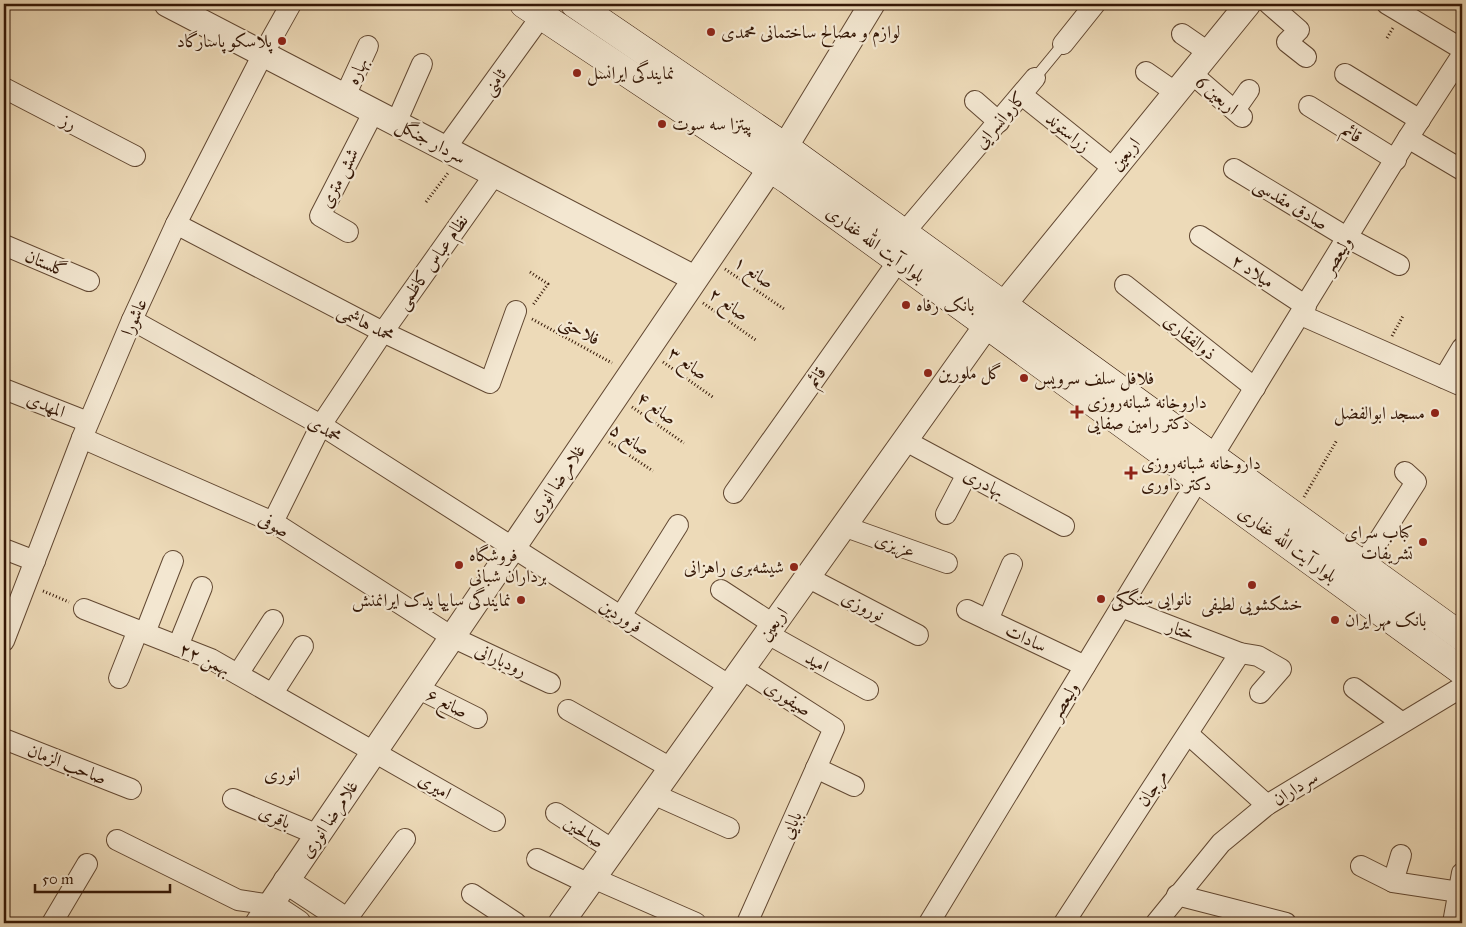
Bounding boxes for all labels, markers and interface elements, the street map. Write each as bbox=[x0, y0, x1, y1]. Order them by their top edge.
place label: لوازم و مصالح ساختمانی محمدی bbox=[721, 21, 901, 48]
marker: لوازم و مصالح ساختمانی محمدی bbox=[705, 26, 717, 38]
place label: پلاسکو پاسارگاد bbox=[177, 30, 274, 54]
marker: پلاسکو پاسارگاد bbox=[276, 35, 288, 47]
street label: بهاره bbox=[341, 54, 374, 89]
place label: نمایندگی ایرانسل bbox=[587, 59, 675, 86]
street label: ثامنی bbox=[477, 64, 513, 101]
marker: نمایندگی ایرانسل bbox=[571, 67, 583, 79]
street label: اربعین 6 bbox=[1191, 71, 1243, 119]
street label: کاروانسرایی bbox=[969, 87, 1032, 154]
street label: زراستوند bbox=[1041, 107, 1095, 157]
street label: رز bbox=[56, 108, 80, 135]
street label: سردار جنگل bbox=[392, 113, 470, 169]
place label: پیتزا سه سوت bbox=[672, 113, 752, 138]
marker: پیتزا سه سوت bbox=[656, 118, 668, 130]
street label: قائم bbox=[1335, 118, 1366, 152]
street label: اربعین bbox=[1105, 133, 1145, 175]
street label: شش متری bbox=[315, 144, 364, 212]
street label: صادق مقدسی bbox=[1249, 173, 1332, 236]
street label: بلوار آیت الله غفاری bbox=[822, 198, 932, 288]
street label: نظام عباس کاظمی bbox=[391, 210, 477, 317]
street label: ولیعصر bbox=[1316, 232, 1358, 280]
street label: گلستان bbox=[22, 244, 70, 282]
street label: میلاد ۲ bbox=[1228, 249, 1278, 293]
street label: صانع ۱ bbox=[727, 251, 778, 297]
street label: صانع ۲ bbox=[702, 283, 753, 330]
place label: بانک رفاه bbox=[916, 294, 974, 316]
street label: عاشورا bbox=[116, 295, 152, 339]
street label: محمد هاشمی bbox=[333, 299, 398, 348]
marker: بانک رفاه bbox=[900, 299, 912, 311]
street label: ذوالفقاری bbox=[1159, 309, 1221, 365]
street label: فلاحتی bbox=[555, 310, 604, 352]
street label: صانع ۳ bbox=[661, 342, 712, 389]
street label: قائم bbox=[801, 362, 835, 394]
place label: گل ملورین bbox=[938, 362, 1002, 385]
marker: گل ملورین bbox=[922, 367, 934, 379]
place label: فلافل سلف سرویس bbox=[1034, 367, 1154, 391]
marker: فلافل سلف سرویس bbox=[1018, 372, 1030, 384]
street label: المهدی bbox=[24, 387, 69, 423]
street label: صانع ۴ bbox=[630, 387, 681, 434]
place label: داروخانه شبانه‌روزی دکتر رامین صفایی bbox=[1087, 391, 1207, 435]
place label: مسجد ابوالفضل bbox=[1334, 402, 1425, 426]
marker: داروخانه شبانه‌روزی دکتر رامین صفایی bbox=[1071, 406, 1083, 418]
marker: مسجد ابوالفضل bbox=[1429, 407, 1441, 419]
street label: محمدی bbox=[304, 410, 346, 448]
street label: صانع ۵ bbox=[603, 418, 654, 464]
street label: غلامرضا انوری bbox=[522, 440, 592, 527]
place label: داروخانه شبانه‌روزی دکتر داوری bbox=[1141, 452, 1261, 495]
street label: بهادری bbox=[960, 463, 1008, 504]
marker: داروخانه شبانه‌روزی دکتر داوری bbox=[1125, 467, 1137, 479]
street label: بلوار آیت الله غفاری bbox=[1234, 498, 1344, 588]
street label: صوفی bbox=[255, 508, 293, 542]
place label: کباب سرای تشریفات bbox=[1344, 521, 1413, 565]
street label: عزیزی bbox=[871, 528, 918, 564]
marker: کباب سرای تشریفات bbox=[1417, 536, 1429, 548]
place label: فروشگاه برداران شبانی bbox=[469, 543, 547, 587]
place label: شیشه‌بری راهزانی bbox=[684, 556, 784, 579]
marker: فروشگاه برداران شبانی bbox=[453, 559, 465, 571]
marker: شیشه‌بری راهزانی bbox=[788, 561, 800, 573]
marker: خشکشویی لطیفی bbox=[1246, 579, 1258, 591]
place label: نمایندگی سایپا یدک ایرانمنش bbox=[352, 586, 511, 612]
street label: نوروزی bbox=[838, 586, 888, 626]
place label: نانوایی سنگکی bbox=[1111, 587, 1192, 612]
marker: نانوایی سنگکی bbox=[1095, 593, 1107, 605]
place label: خشکشویی لطیفی bbox=[1201, 593, 1303, 617]
marker: نمایندگی سایپا یدک ایرانمنش bbox=[515, 594, 527, 606]
street label: فروردین bbox=[595, 594, 647, 639]
street label: اربعین bbox=[753, 603, 793, 645]
place label: بانک مهر ایران bbox=[1345, 609, 1426, 632]
street label: ختار bbox=[1162, 614, 1198, 645]
marker: بانک مهر ایران bbox=[1329, 614, 1341, 626]
street label: سادات bbox=[1002, 619, 1050, 657]
street label: ۲۲ بهمن bbox=[176, 638, 234, 681]
street label: رودبارانی bbox=[472, 639, 530, 681]
street label: امید bbox=[801, 647, 833, 677]
street label: صیفوری bbox=[761, 675, 815, 721]
street label: ولیعصر bbox=[1043, 678, 1085, 726]
street label: صانع ۶ bbox=[420, 683, 471, 727]
street label: صاحب الزمان bbox=[24, 739, 110, 790]
district label: انوری bbox=[264, 762, 300, 786]
street label: مرجان bbox=[1132, 765, 1174, 812]
street label: سرداران bbox=[1268, 766, 1322, 811]
street label: امیری bbox=[415, 768, 456, 804]
street label: غلامرضا انوری bbox=[295, 776, 365, 863]
street label: باقری bbox=[255, 800, 294, 834]
street label: بابایی bbox=[775, 808, 808, 843]
street label: صالحین bbox=[560, 811, 608, 853]
scale bar bbox=[35, 862, 170, 894]
text: 50 m bbox=[42, 870, 74, 888]

